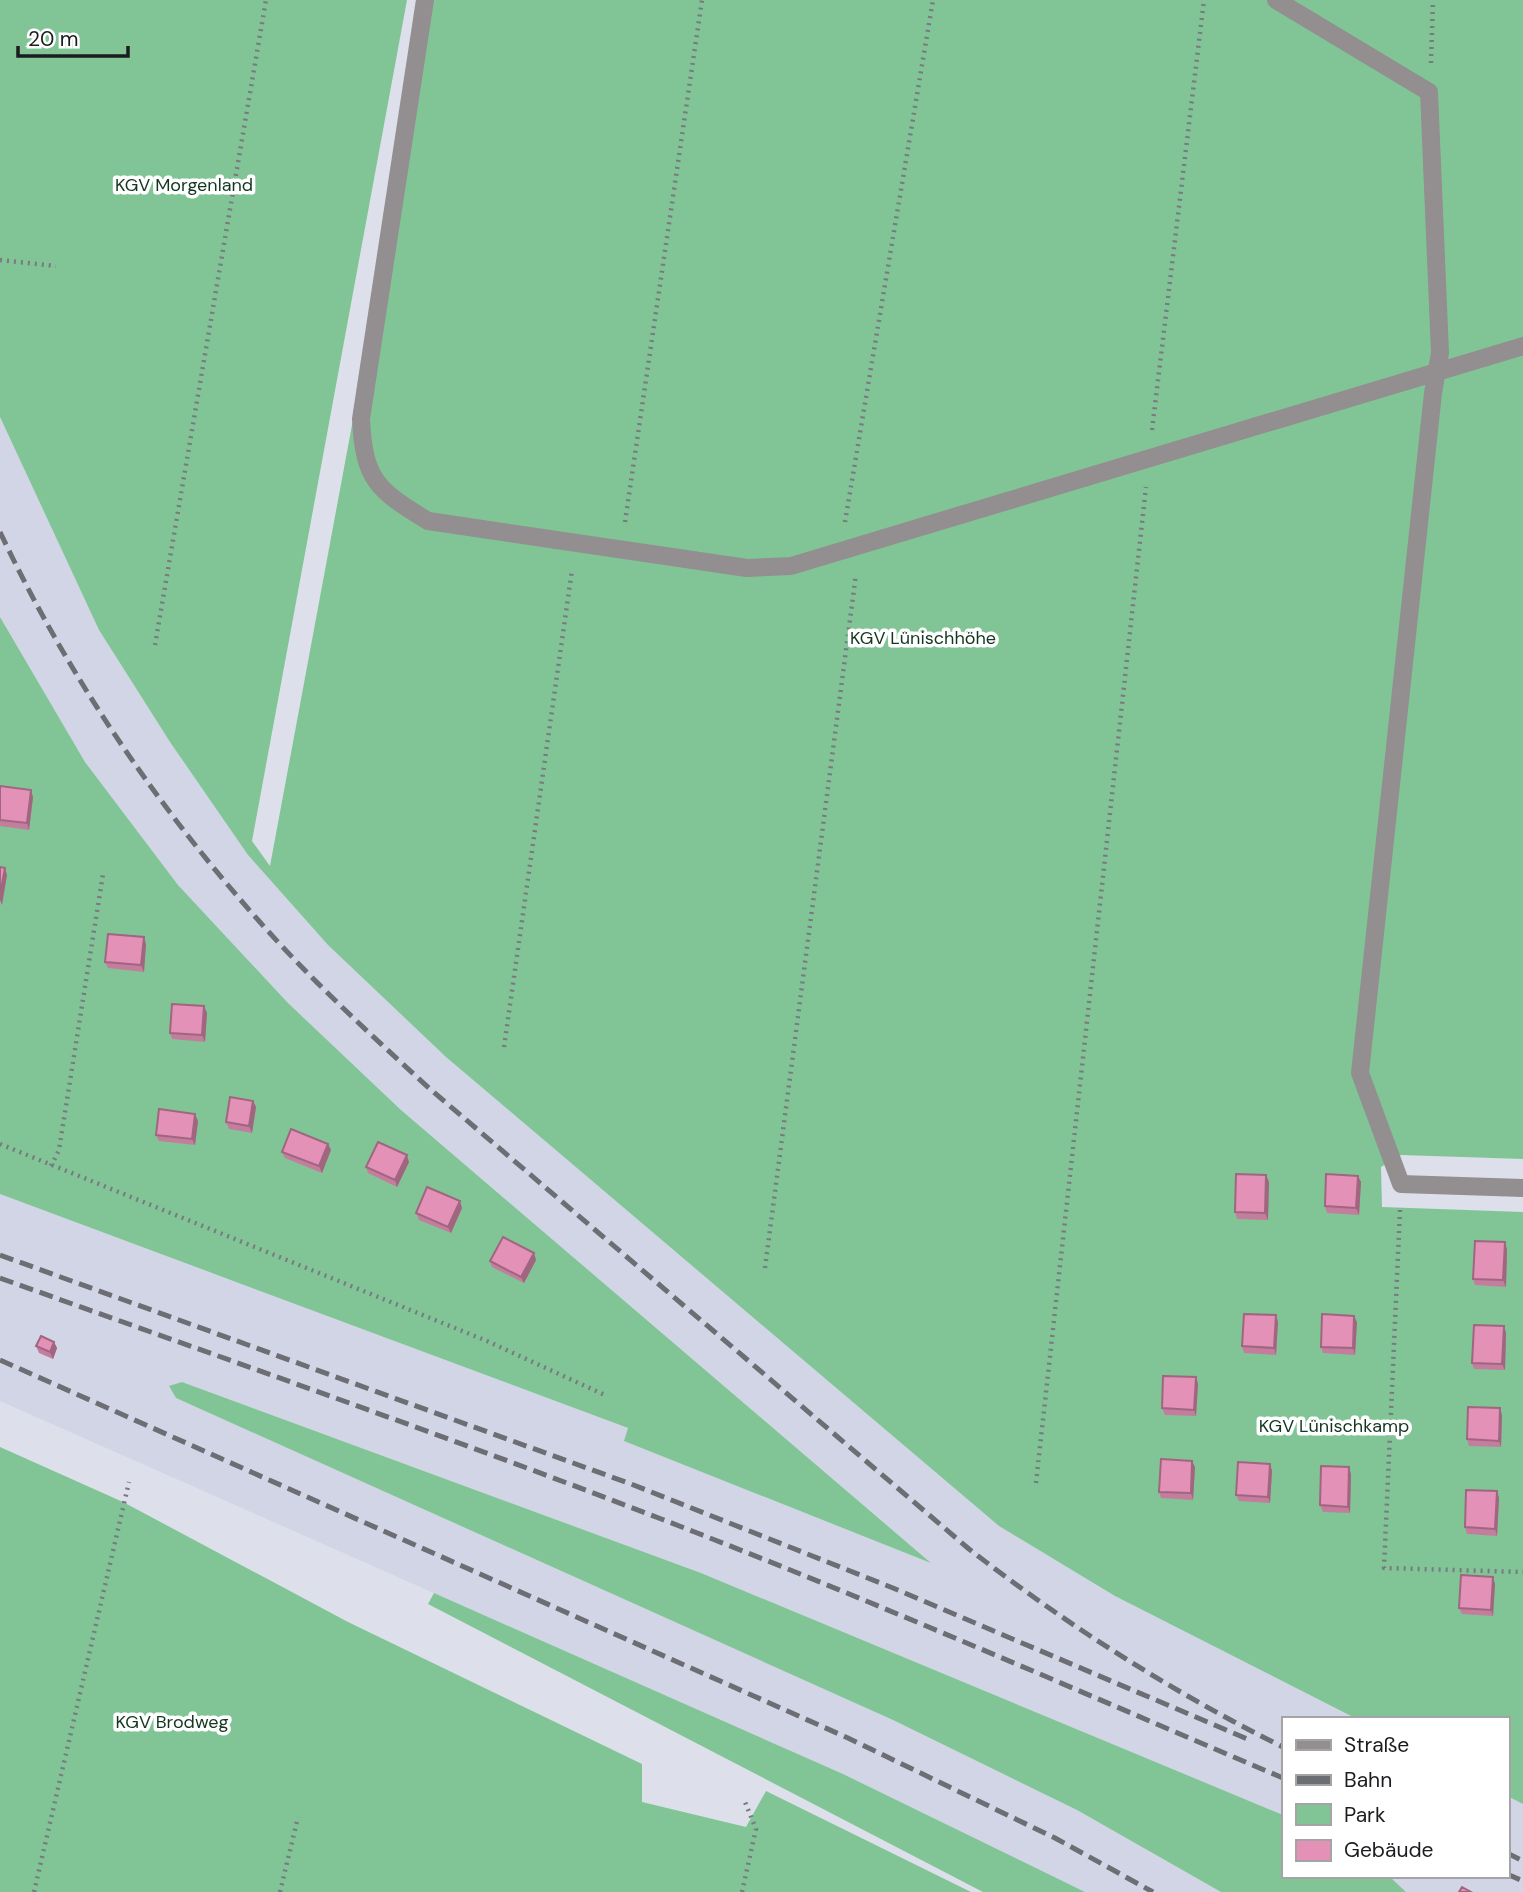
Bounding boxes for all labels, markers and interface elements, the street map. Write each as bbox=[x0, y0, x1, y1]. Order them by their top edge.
scale bar bbox=[18, 14, 128, 58]
text: 20 m bbox=[28, 25, 79, 53]
park label: KGV Morgenland bbox=[115, 173, 253, 197]
park label: KGV Lünischhöhe bbox=[850, 626, 996, 650]
park label: KGV Lünischkamp bbox=[1259, 1414, 1409, 1438]
park label: KGV Brodweg bbox=[116, 1710, 229, 1734]
legend bbox=[1282, 1717, 1509, 1878]
text: Straße bbox=[1344, 1731, 1409, 1759]
text: Bahn bbox=[1344, 1766, 1392, 1794]
text: Park bbox=[1344, 1801, 1386, 1829]
text: Gebäude bbox=[1344, 1836, 1434, 1864]

